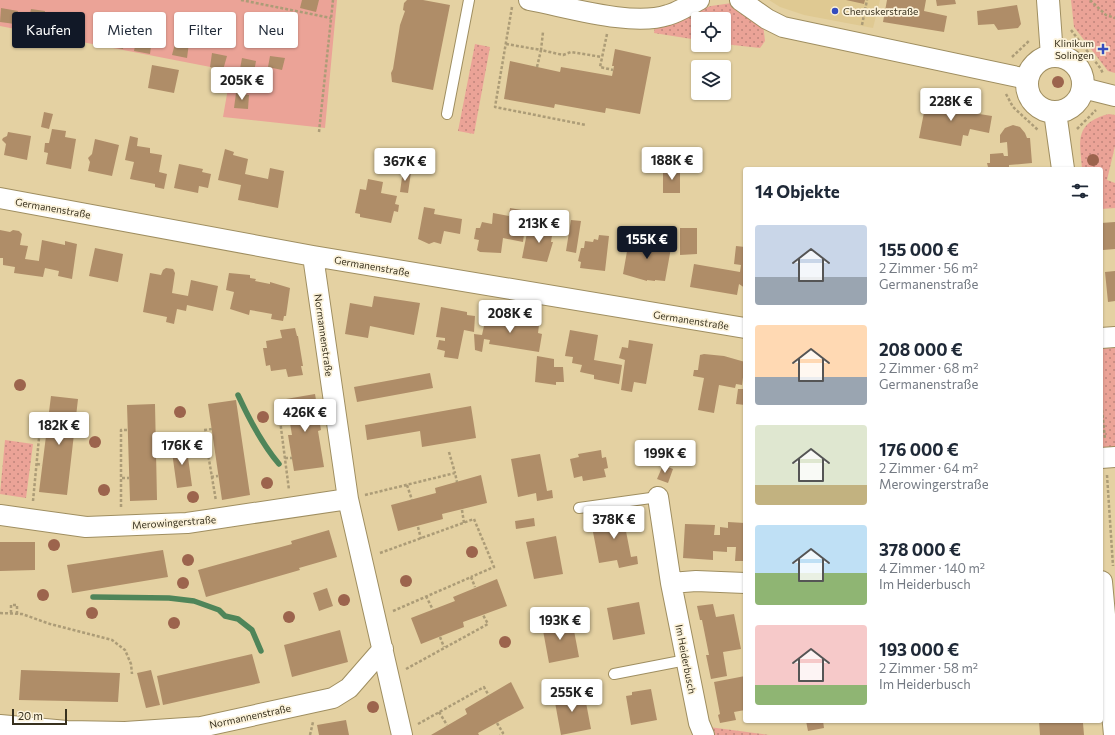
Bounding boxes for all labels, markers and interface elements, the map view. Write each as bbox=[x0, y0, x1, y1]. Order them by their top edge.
place label: Cheruskerstraße bbox=[843, 5, 918, 17]
marker: Cheruskerstraße bbox=[830, 6, 840, 16]
chip: Kaufen bbox=[12, 12, 85, 48]
chip: Mieten bbox=[93, 12, 166, 48]
chip: Filter bbox=[174, 12, 236, 48]
chip: Neu bbox=[244, 12, 298, 48]
map controls bbox=[691, 12, 731, 100]
button: locate bbox=[691, 12, 731, 52]
place label: Klinikum Solingen bbox=[1054, 37, 1094, 61]
marker: Klinikum Solingen bbox=[1097, 43, 1109, 55]
button: layers bbox=[691, 60, 731, 100]
pin: 205K € bbox=[209, 67, 275, 101]
text: 205K € bbox=[220, 72, 264, 88]
pin: 228K € bbox=[918, 88, 984, 122]
text: 228K € bbox=[929, 93, 973, 109]
pin: 188K € bbox=[639, 147, 705, 181]
pin: 367K € bbox=[372, 148, 438, 182]
text: 188K € bbox=[651, 152, 693, 168]
text: 367K € bbox=[383, 153, 427, 169]
icon: filters bbox=[1069, 180, 1091, 202]
text: 14 Objekte bbox=[755, 181, 840, 202]
street label: Germanenstraße bbox=[14, 195, 92, 221]
pin: 213K € bbox=[506, 210, 572, 244]
text: 213K € bbox=[518, 215, 560, 231]
pin: 155K € bbox=[614, 226, 680, 260]
text: 155K € bbox=[626, 231, 668, 247]
text: 155 000 € bbox=[879, 239, 959, 260]
icon: home bbox=[787, 241, 835, 289]
street label: Germanenstraße bbox=[333, 253, 411, 279]
text: 2 Zimmer · 56 m² bbox=[879, 260, 978, 276]
text: Germanenstraße bbox=[879, 276, 978, 292]
street label: Normannenstraße bbox=[312, 293, 336, 377]
pin: 208K € bbox=[477, 300, 543, 334]
text: 208K € bbox=[488, 305, 532, 321]
street label: Germanenstraße bbox=[652, 308, 730, 332]
text: 208 000 € bbox=[879, 339, 963, 360]
icon: home bbox=[787, 341, 835, 389]
text: 2 Zimmer · 68 m² bbox=[879, 360, 978, 376]
text: Germanenstraße bbox=[879, 376, 978, 392]
pin: 426K € bbox=[272, 399, 338, 433]
text: 426K € bbox=[283, 404, 327, 420]
pin: 182K € bbox=[26, 412, 92, 446]
text: 182K € bbox=[38, 417, 80, 433]
pin: 176K € bbox=[149, 432, 215, 466]
text: 176K € bbox=[161, 437, 203, 453]
text: 176 000 € bbox=[879, 439, 959, 460]
pin: 199K € bbox=[632, 440, 698, 474]
icon: home bbox=[787, 441, 835, 489]
text: 199K € bbox=[644, 445, 686, 461]
text: 2 Zimmer · 64 m² bbox=[879, 460, 978, 476]
text: Merowingerstraße bbox=[879, 476, 989, 492]
pin: 378K € bbox=[581, 506, 647, 540]
text: 378K € bbox=[592, 511, 636, 527]
street label: Merowingerstraße bbox=[132, 513, 216, 531]
text: 378 000 € bbox=[879, 539, 961, 560]
icon: home bbox=[787, 541, 835, 589]
text: 4 Zimmer · 140 m² bbox=[879, 560, 985, 576]
text: Im Heiderbusch bbox=[879, 576, 971, 592]
pin: 193K € bbox=[527, 607, 593, 641]
text: 193K € bbox=[539, 612, 581, 628]
street label: Im Heiderbusch bbox=[673, 623, 699, 695]
text: 193 000 € bbox=[879, 639, 959, 660]
icon: home bbox=[787, 641, 835, 689]
text: 2 Zimmer · 58 m² bbox=[879, 660, 978, 676]
text: Im Heiderbusch bbox=[879, 676, 971, 692]
pin: 255K € bbox=[539, 679, 605, 713]
text: 255K € bbox=[550, 684, 594, 700]
street label: Normannenstraße bbox=[208, 702, 292, 730]
scale bar bbox=[12, 707, 67, 726]
text: 20 m bbox=[18, 709, 43, 722]

